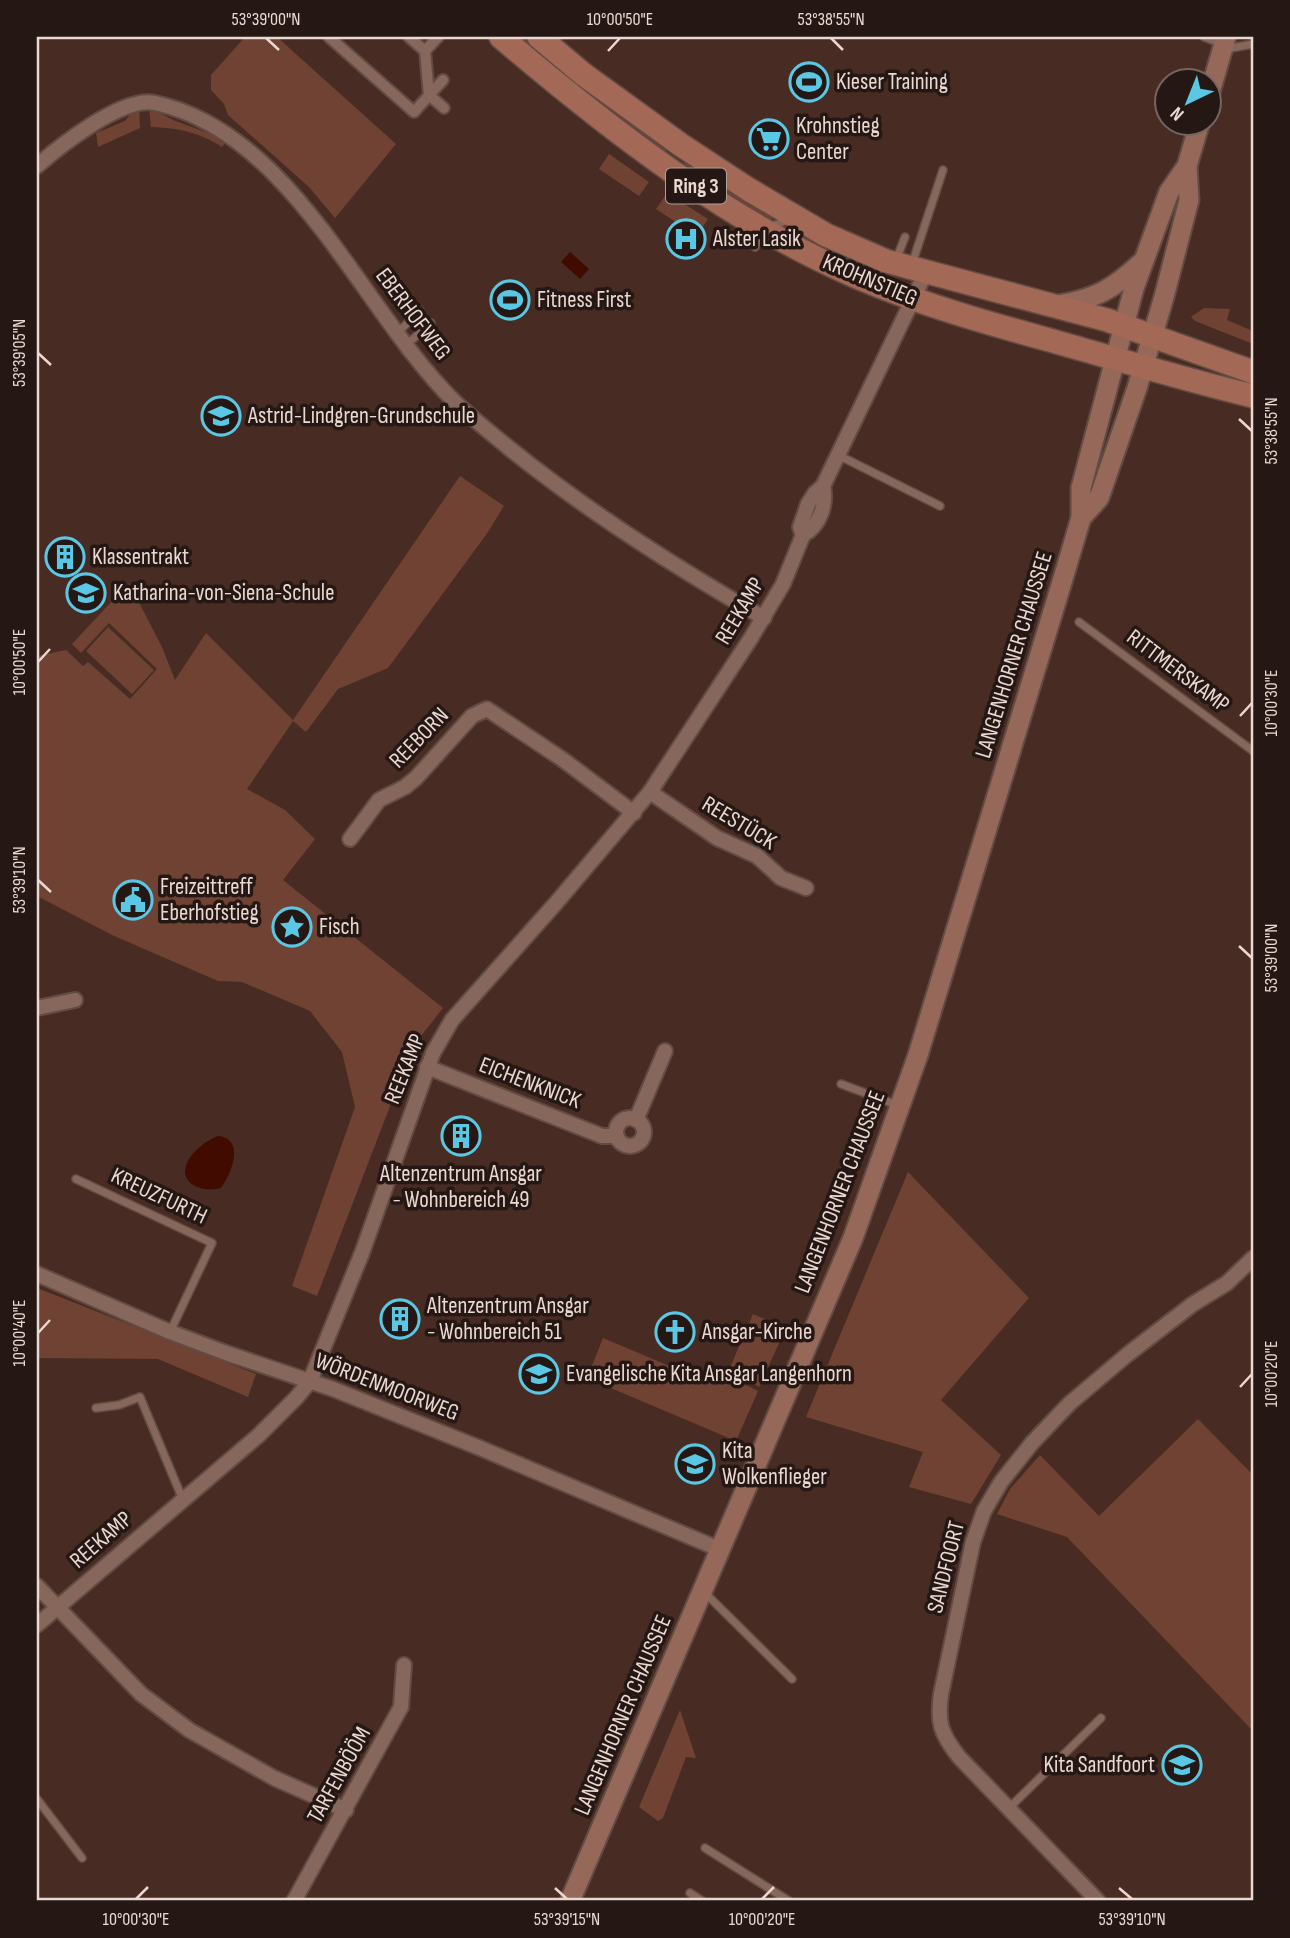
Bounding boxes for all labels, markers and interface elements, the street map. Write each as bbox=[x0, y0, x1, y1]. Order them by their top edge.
text: 53°39'00"N bbox=[232, 9, 300, 30]
text: 10°00'50"E bbox=[587, 9, 653, 30]
text: 53°38'55"N bbox=[797, 9, 865, 30]
sports icon: Kieser Training bbox=[788, 61, 830, 103]
north arrow bbox=[1154, 66, 1224, 136]
place label: Kieser Training bbox=[836, 68, 948, 96]
text: N bbox=[1166, 101, 1189, 125]
place label: Krohnstieg Center bbox=[796, 112, 880, 166]
supermarket icon: Krohnstieg Center bbox=[748, 118, 790, 160]
road number: Ring 3 bbox=[666, 168, 726, 204]
hospital icon: Alster Lasik bbox=[665, 218, 707, 260]
place label: Alster Lasik bbox=[712, 225, 801, 253]
street label: KROHNSTIEG bbox=[819, 248, 921, 312]
street label: EBERHOFWEG bbox=[369, 263, 457, 365]
sports icon: Fitness First bbox=[489, 279, 531, 321]
place label: Fitness First bbox=[537, 286, 631, 314]
text: 53°39'05"N bbox=[9, 319, 30, 387]
school or university icon: Astrid-Lindgren-Grundschule bbox=[200, 395, 242, 437]
text: 53°38'55"N bbox=[1261, 397, 1282, 465]
place label: Astrid-Lindgren-Grundschule bbox=[247, 402, 475, 430]
building icon: Klassentrakt bbox=[44, 536, 86, 578]
place label: Klassentrakt bbox=[92, 543, 189, 571]
street label: LANGENHORNER CHAUSSEE bbox=[969, 548, 1059, 762]
school or university icon: Katharina-von-Siena-Schule bbox=[65, 572, 107, 614]
street label: REEKAMP bbox=[709, 572, 771, 650]
place label: Katharina-von-Siena-Schule bbox=[113, 579, 334, 607]
street label: RITTMERSKAMP bbox=[1121, 623, 1235, 719]
text: 10°00'50"E bbox=[9, 629, 30, 695]
text: 10°00'30"E bbox=[1261, 670, 1282, 736]
street label: REEBORN bbox=[383, 702, 455, 774]
street label: REESTÜCK bbox=[697, 790, 782, 856]
text: 53°39'10"N bbox=[9, 846, 30, 914]
place label: Freizeittreff Eberhofstieg bbox=[160, 873, 259, 927]
public building icon: Freizeittreff Eberhofstieg bbox=[112, 879, 154, 921]
place icon: Fisch bbox=[271, 906, 313, 948]
place label: Fisch bbox=[319, 913, 360, 941]
text: 53°39'00"N bbox=[1261, 924, 1282, 992]
street label: REEKAMP bbox=[378, 1030, 432, 1108]
street label: EICHENKNICK bbox=[475, 1051, 585, 1115]
street label: LANGENHORNER CHAUSSEE bbox=[789, 1087, 891, 1297]
building icon: Altenzentrum Ansgar - Wohnbereich 49 bbox=[440, 1115, 482, 1157]
place label: Altenzentrum Ansgar - Wohnbereich 49 bbox=[379, 1160, 542, 1214]
street label: KREUZFURTH bbox=[106, 1162, 212, 1230]
place label: Altenzentrum Ansgar - Wohnbereich 51 bbox=[426, 1292, 589, 1346]
building icon: Altenzentrum Ansgar - Wohnbereich 51 bbox=[379, 1298, 421, 1340]
text: 10°00'40"E bbox=[9, 1300, 30, 1366]
church icon: Ansgar-Kirche bbox=[654, 1311, 696, 1353]
place label: Ansgar-Kirche bbox=[701, 1318, 812, 1346]
text: 10°00'20"E bbox=[1261, 1341, 1282, 1407]
street label: WÖRDENMOORWEG bbox=[311, 1347, 463, 1427]
school or university icon: Evangelische Kita Ansgar Langenhorn bbox=[518, 1353, 560, 1395]
place label: Evangelische Kita Ansgar Langenhorn bbox=[566, 1360, 852, 1388]
place label: Kita Wolkenflieger bbox=[722, 1437, 827, 1491]
school or university icon: Kita Wolkenflieger bbox=[674, 1443, 716, 1485]
street label: REEKAMP bbox=[64, 1505, 138, 1575]
street label: SANDFOORT bbox=[921, 1518, 971, 1616]
street label: LANGENHORNER CHAUSSEE bbox=[568, 1611, 678, 1819]
street label: TARFENBÖÖM bbox=[301, 1722, 377, 1828]
school or university icon: Kita Sandfoort bbox=[1161, 1744, 1203, 1786]
place label: Kita Sandfoort bbox=[1044, 1751, 1155, 1779]
text: 10°00'30"E bbox=[103, 1909, 169, 1930]
text: 53°39'15"N bbox=[534, 1909, 600, 1930]
text: 10°00'20"E bbox=[729, 1909, 795, 1930]
text: 53°39'10"N bbox=[1098, 1909, 1166, 1930]

